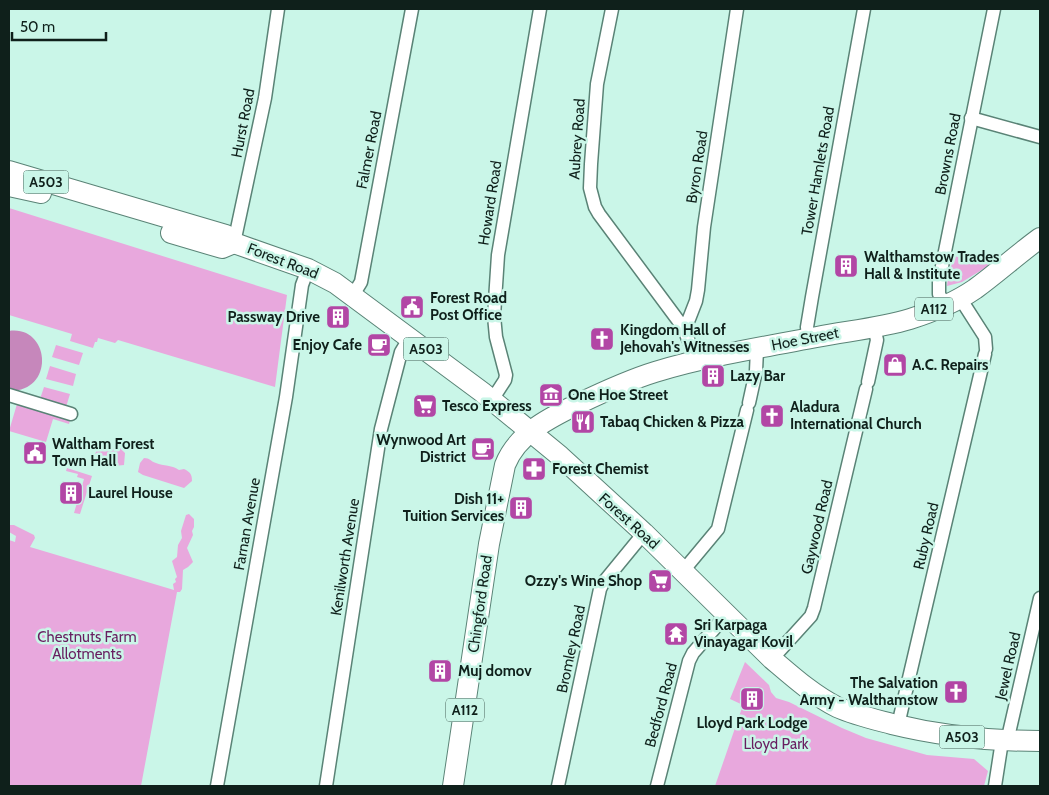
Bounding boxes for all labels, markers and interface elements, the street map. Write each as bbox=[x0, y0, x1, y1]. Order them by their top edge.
scale bar bbox=[12, 10, 106, 42]
text: 50 m bbox=[20, 18, 55, 36]
street label: Hurst Road bbox=[227, 87, 259, 159]
street label: Aubrey Road bbox=[565, 98, 589, 180]
street label: Tower Hamlets Road bbox=[798, 105, 838, 237]
street label: Falmer Road bbox=[353, 109, 385, 191]
street label: Browns Road bbox=[931, 112, 965, 196]
street label: Byron Road bbox=[682, 129, 712, 205]
street label: Howard Road bbox=[474, 159, 506, 247]
road number: A503 bbox=[23, 170, 68, 193]
street label: Forest Road bbox=[245, 239, 321, 283]
place label: Walthamstow Trades Hall & Institute bbox=[864, 248, 999, 283]
building icon: Walthamstow Trades Hall & Institute bbox=[833, 253, 859, 279]
place label: Forest Road Post Office bbox=[430, 289, 507, 324]
public building icon: Forest Road Post Office bbox=[399, 294, 425, 320]
road number: A112 bbox=[915, 298, 953, 320]
building icon: Passway Drive bbox=[325, 304, 351, 330]
place label: Passway Drive bbox=[227, 308, 320, 326]
place label: Kingdom Hall of Jehovah's Witnesses bbox=[619, 321, 749, 356]
street label: Hoe Street bbox=[770, 324, 840, 354]
church icon: Kingdom Hall of Jehovah's Witnesses bbox=[589, 326, 615, 352]
cafe icon: Enjoy Cafe bbox=[366, 332, 392, 358]
place label: Enjoy Cafe bbox=[293, 336, 362, 354]
road number: A503 bbox=[404, 338, 448, 360]
shop icon: A.C. Repairs bbox=[882, 352, 908, 378]
place label: A.C. Repairs bbox=[912, 356, 988, 374]
building icon: Lazy Bar bbox=[700, 363, 726, 389]
place label: Lazy Bar bbox=[730, 367, 785, 385]
museum icon: One Hoe Street bbox=[538, 382, 564, 408]
place label: One Hoe Street bbox=[568, 386, 668, 404]
supermarket icon: Tesco Express bbox=[412, 393, 438, 419]
place label: Tesco Express bbox=[442, 397, 532, 415]
place label: Aladura International Church bbox=[790, 398, 922, 433]
church icon: Aladura International Church bbox=[759, 403, 785, 429]
restaurant icon: Tabaq Chicken & Pizza bbox=[570, 409, 596, 435]
place label: Tabaq Chicken & Pizza bbox=[600, 413, 745, 431]
place label: Wynwood Art District bbox=[376, 431, 466, 466]
place label: Waltham Forest Town Hall bbox=[52, 435, 155, 470]
cafe icon: Wynwood Art District bbox=[470, 436, 496, 462]
public building icon: Waltham Forest Town Hall bbox=[22, 440, 48, 466]
pharmacy icon: Forest Chemist bbox=[521, 456, 547, 482]
place label: Forest Chemist bbox=[552, 460, 649, 478]
street label: Farnan Avenue bbox=[230, 476, 264, 572]
street label: Gaywood Road bbox=[797, 478, 837, 576]
building icon: Laurel House bbox=[58, 480, 84, 506]
place label: Laurel House bbox=[88, 484, 173, 502]
street label: Forest Road bbox=[595, 489, 663, 553]
place label: Dish 11+ Tuition Services bbox=[403, 490, 504, 525]
building icon: Dish 11+ Tuition Services bbox=[508, 495, 534, 521]
street label: Kenilworth Avenue bbox=[327, 497, 363, 617]
street label: Ruby Road bbox=[910, 501, 942, 571]
street label: Chingford Road bbox=[464, 554, 496, 654]
supermarket icon: Ozzy's Wine Shop bbox=[647, 568, 673, 594]
place label: Ozzy's Wine Shop bbox=[525, 572, 642, 590]
street label: Bromley Road bbox=[553, 603, 589, 695]
place label: Sri Karpaga Vinayagar Kovil bbox=[694, 616, 793, 651]
temple icon: Sri Karpaga Vinayagar Kovil bbox=[663, 621, 689, 647]
park label: Chestnuts Farm Allotments bbox=[37, 628, 137, 663]
street label: Jewel Road bbox=[991, 630, 1025, 703]
building icon: Muj domov bbox=[427, 658, 453, 684]
street label: Bedford Road bbox=[641, 661, 681, 749]
place label: Muj domov bbox=[458, 662, 532, 680]
place label: The Salvation Army - Walthamstow bbox=[800, 674, 938, 709]
church icon: The Salvation Army - Walthamstow bbox=[943, 679, 969, 705]
building icon: Lloyd Park Lodge bbox=[739, 686, 765, 712]
road number: A112 bbox=[446, 698, 484, 722]
place label: Lloyd Park Lodge bbox=[696, 714, 808, 732]
road number: A503 bbox=[940, 726, 984, 749]
park label: Lloyd Park bbox=[743, 735, 809, 753]

